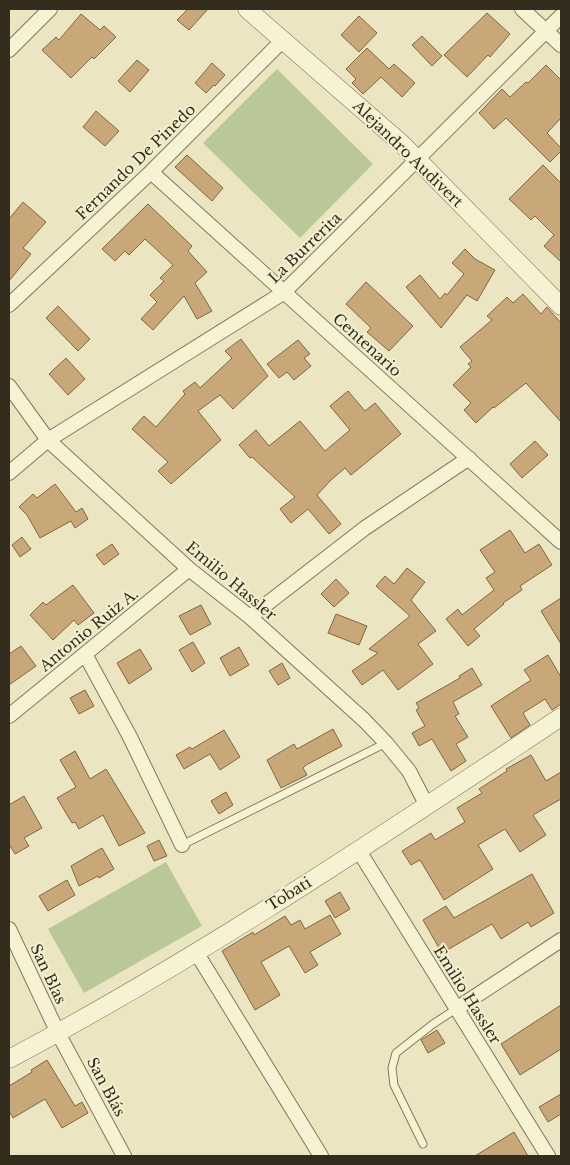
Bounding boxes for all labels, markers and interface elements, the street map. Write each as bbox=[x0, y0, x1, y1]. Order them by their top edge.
street label: Alejandro Audivert bbox=[349, 95, 468, 211]
street label: Fernando De Pinedo bbox=[72, 100, 200, 224]
street label: La Burrerita bbox=[264, 208, 345, 287]
street label: Centenario bbox=[329, 309, 406, 381]
street label: Emilio Hassler bbox=[182, 537, 281, 625]
street label: Antonio Ruiz A. bbox=[35, 584, 142, 676]
street label: Tobati bbox=[263, 873, 315, 915]
street label: San Blas bbox=[26, 941, 71, 1007]
street label: Emilio Hassler bbox=[430, 942, 506, 1048]
street label: San Blás bbox=[83, 1054, 130, 1120]

